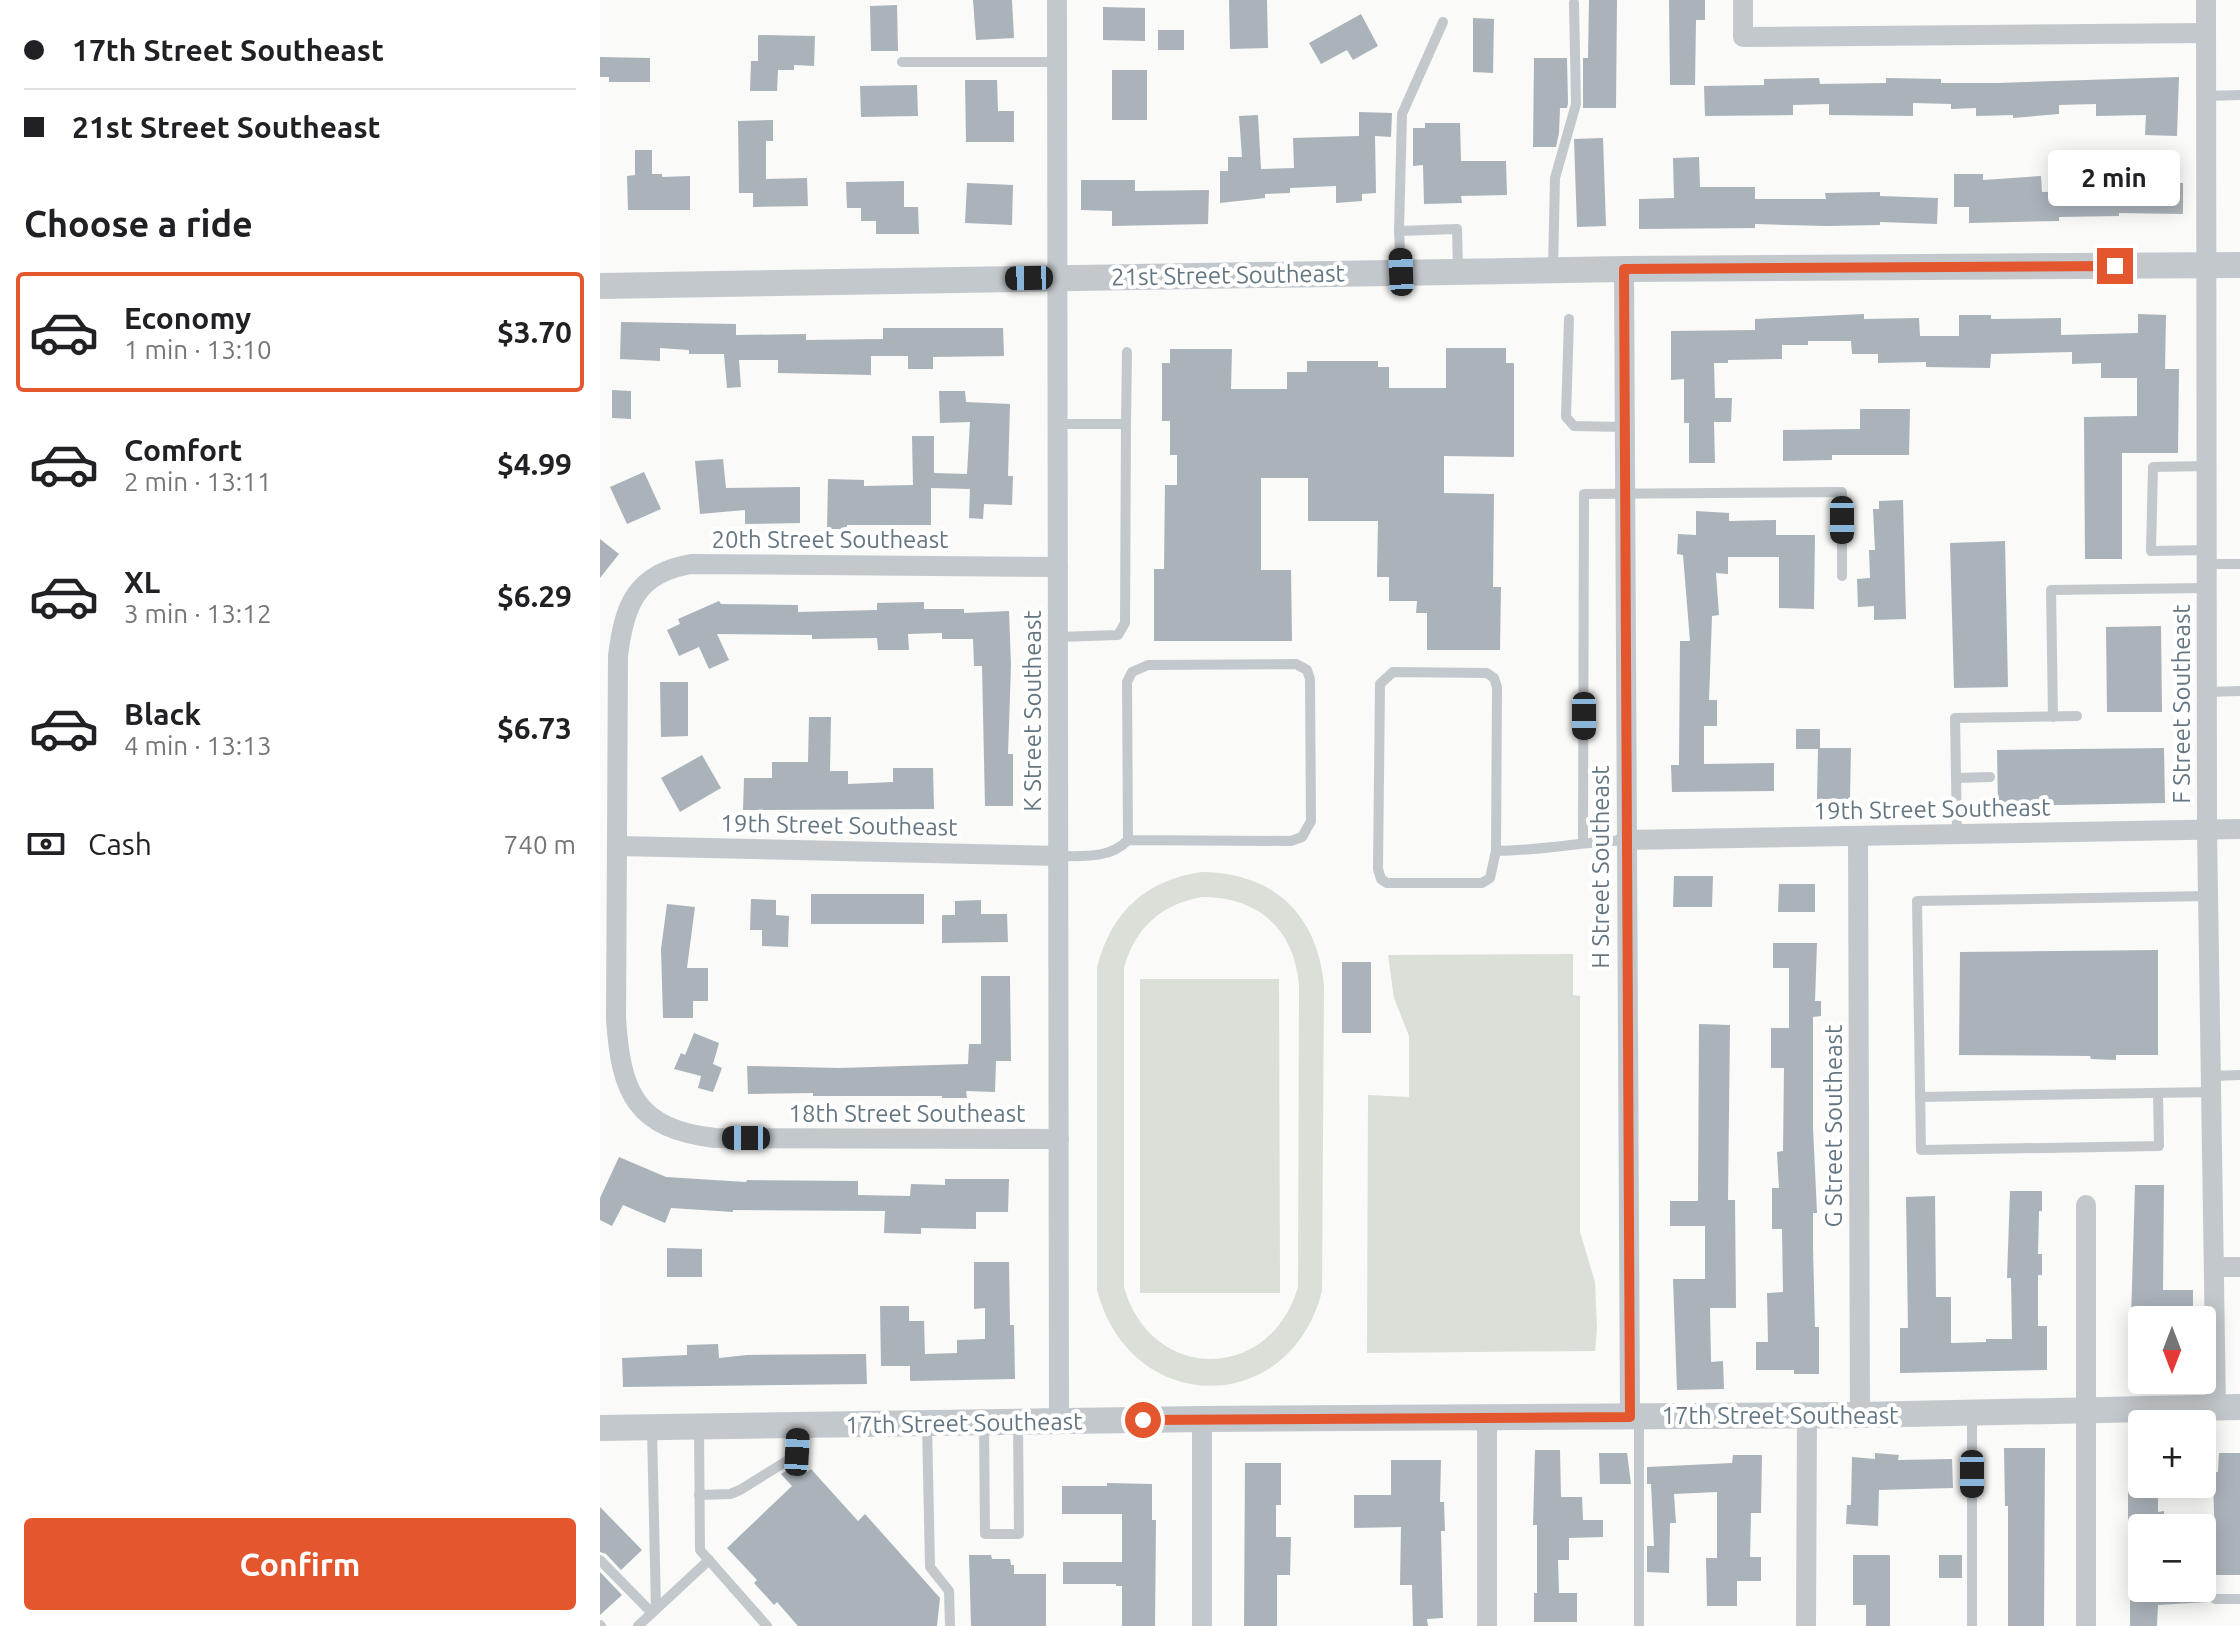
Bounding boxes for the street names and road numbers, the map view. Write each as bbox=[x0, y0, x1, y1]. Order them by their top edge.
street label: 21st Street Southeast bbox=[1111, 259, 1346, 291]
street label: 20th Street Southeast bbox=[711, 526, 949, 553]
street label: F Street Southeast bbox=[2168, 604, 2195, 804]
street label: K Street Southeast bbox=[1019, 610, 1046, 812]
street label: H Street Southeast bbox=[1587, 765, 1614, 969]
street label: 19th Street Southeast bbox=[1813, 793, 2051, 825]
street label: 19th Street Southeast bbox=[720, 809, 958, 841]
street label: G Street Southeast bbox=[1820, 1024, 1847, 1227]
street label: 18th Street Southeast bbox=[788, 1100, 1026, 1127]
street label: 17th Street Southeast bbox=[1661, 1402, 1899, 1429]
street label: 17th Street Southeast bbox=[845, 1407, 1083, 1439]

